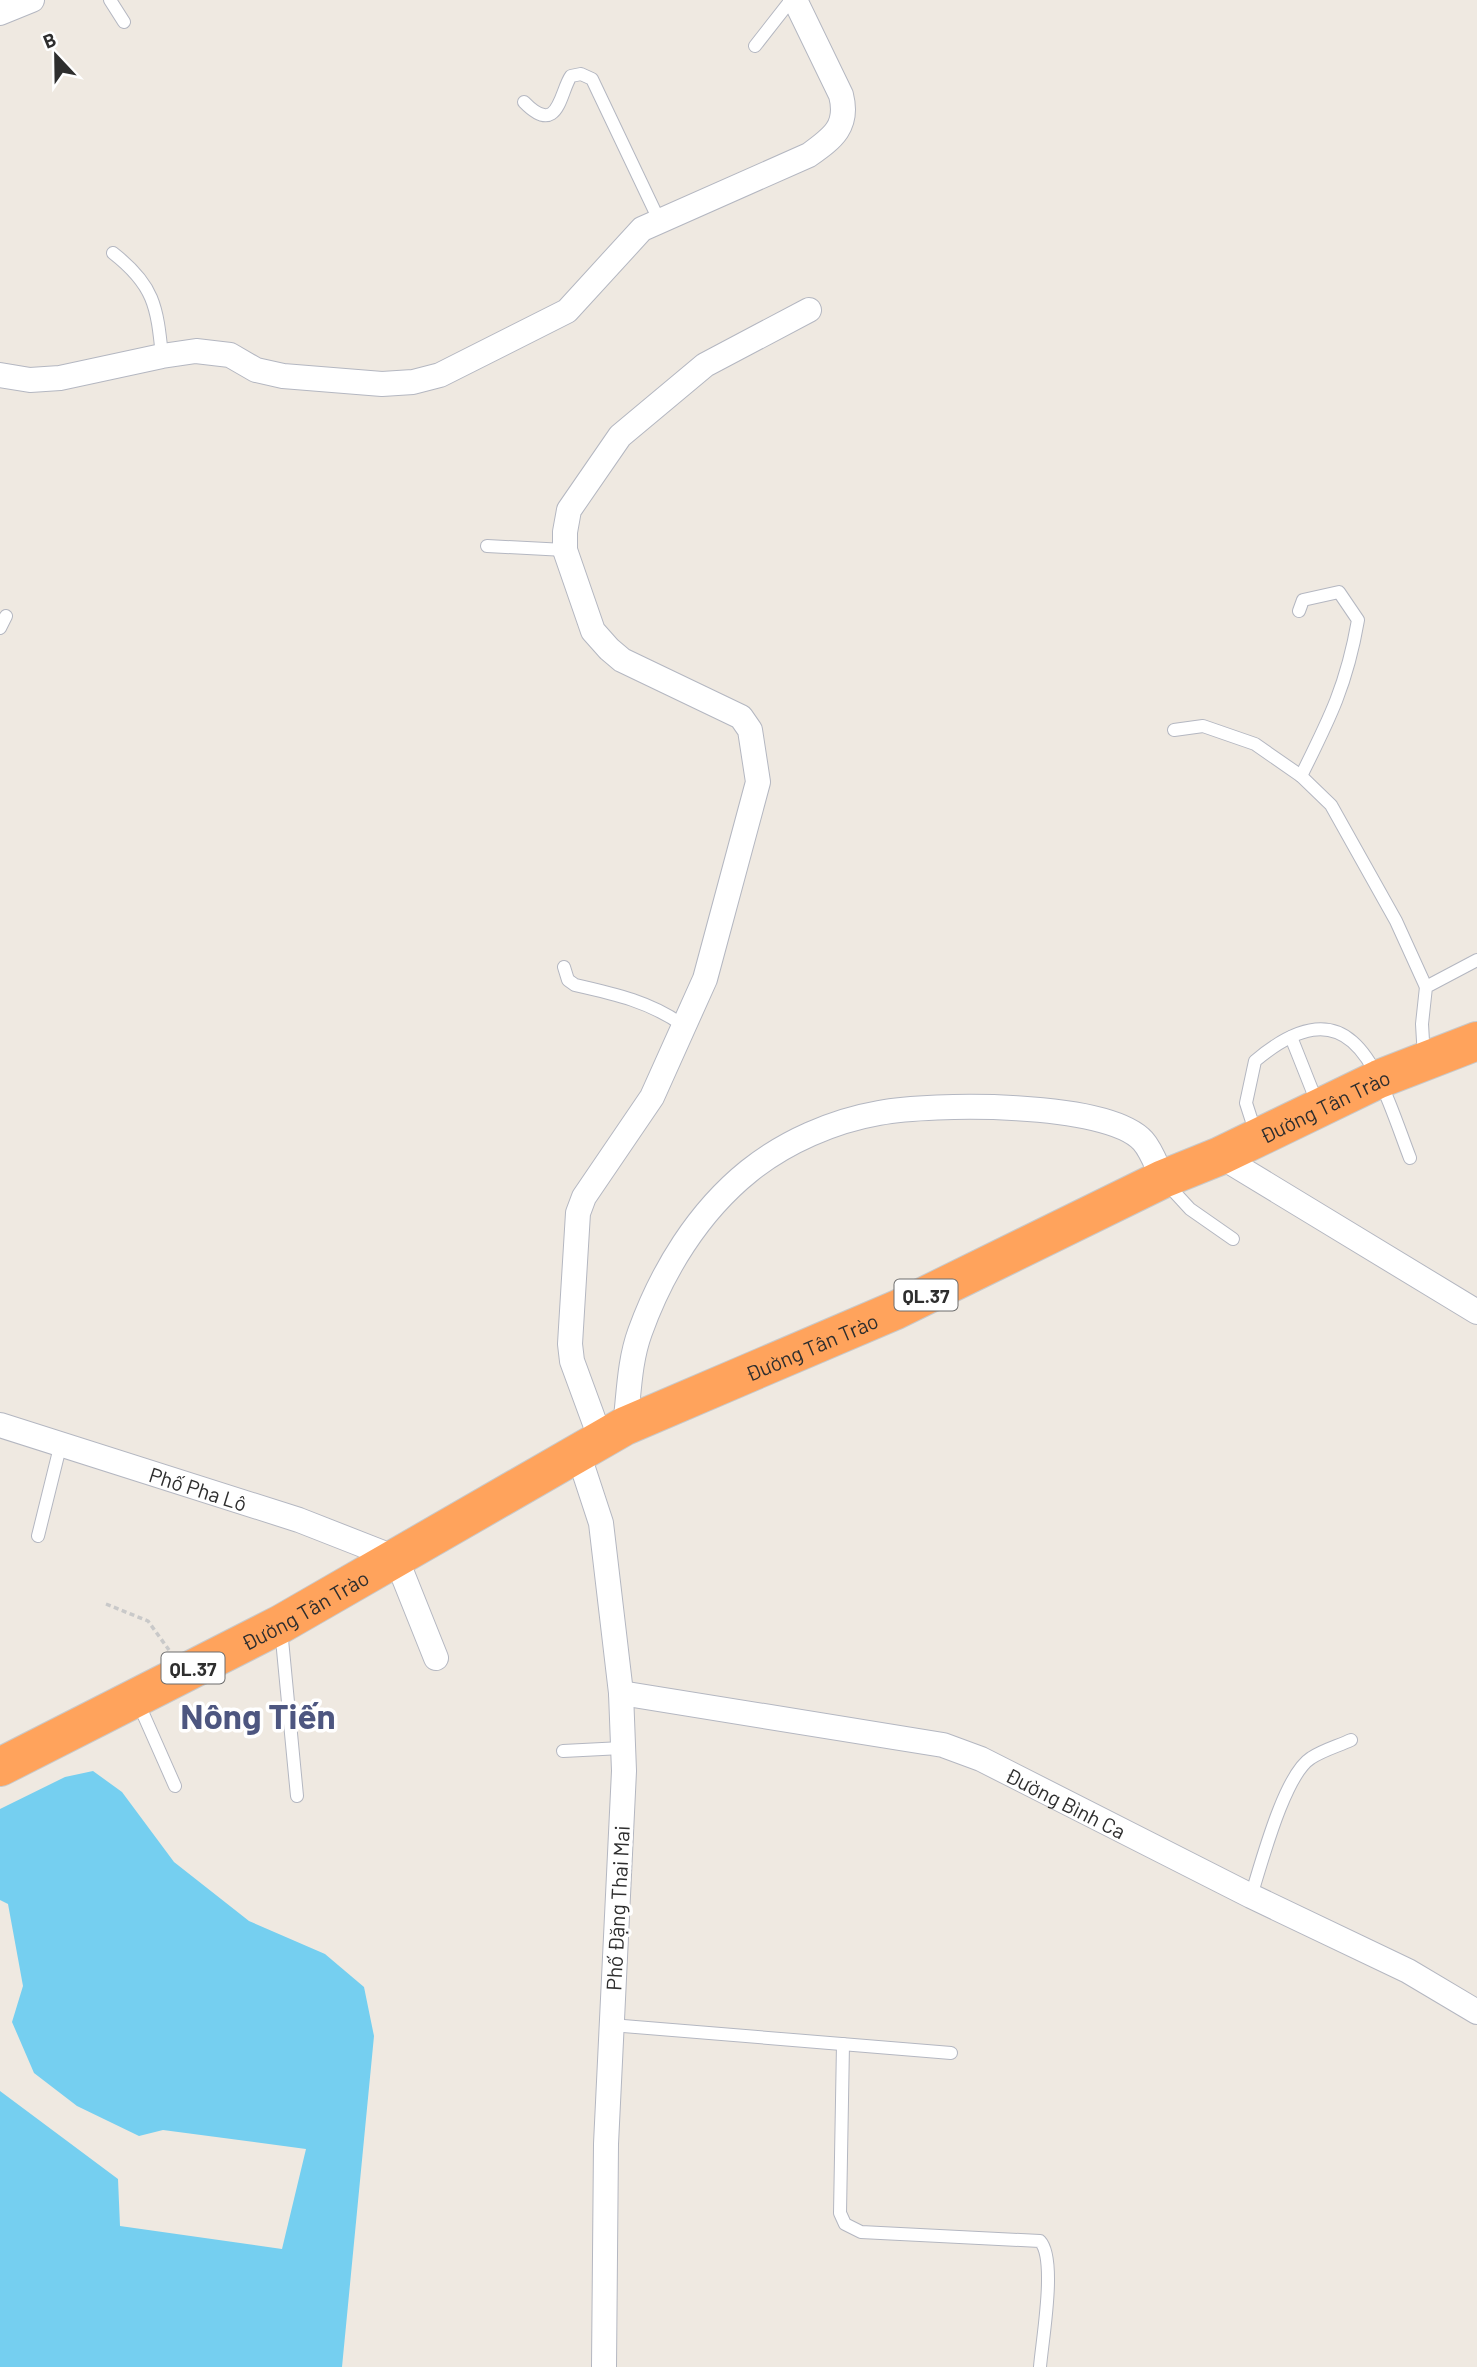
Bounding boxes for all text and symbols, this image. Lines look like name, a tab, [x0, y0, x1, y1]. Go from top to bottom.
north arrow	[21, 21, 91, 91]
text: B	[40, 27, 59, 53]
street label: Đường Tân Trào	[1255, 1064, 1393, 1148]
road number: QL.37	[894, 1280, 958, 1310]
street label: Đường Tân Trào	[741, 1307, 882, 1386]
street label: Phố Pha Lô	[146, 1461, 250, 1515]
street label: Đường Tân Trào	[237, 1564, 373, 1655]
road number: QL.37	[162, 1652, 224, 1684]
district label: Nông Tiến	[180, 1694, 336, 1736]
street label: Đường Bình Ca	[1002, 1761, 1130, 1843]
street label: Phố Đặng Thai Mai	[600, 1825, 634, 1991]

